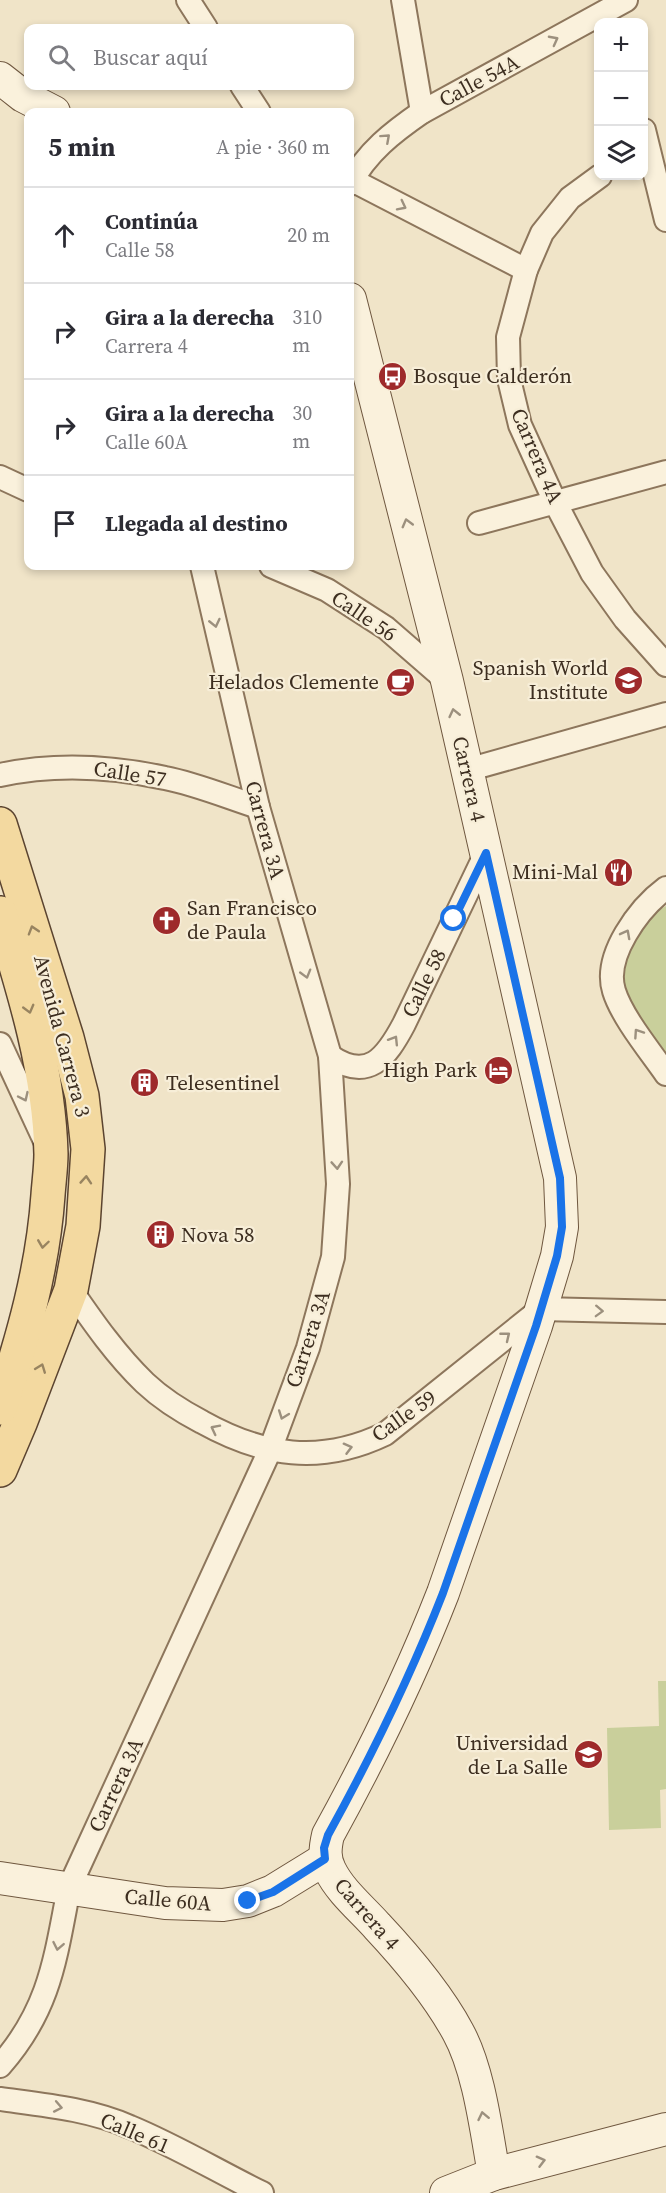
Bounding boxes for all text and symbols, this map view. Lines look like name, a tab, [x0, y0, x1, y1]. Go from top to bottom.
map controls	[594, 18, 648, 180]
button: +	[594, 18, 648, 72]
search box	[24, 24, 354, 90]
one-way arrow	[548, 36, 558, 47]
icon: search	[45, 41, 78, 74]
text: Buscar aquí	[93, 42, 208, 72]
street label: Calle 54A	[434, 47, 524, 114]
button: −	[594, 72, 648, 126]
button: layers	[594, 126, 648, 180]
text: 5 min	[48, 129, 115, 165]
text: A pie · 360 m	[216, 133, 330, 161]
one-way arrow	[379, 134, 390, 145]
one-way arrow	[395, 199, 406, 210]
text: Continúa	[105, 206, 198, 236]
icon: ahead	[48, 219, 81, 252]
text: 20 m	[287, 221, 330, 249]
text: Calle 58	[105, 236, 175, 264]
text: Gira a la derecha	[105, 302, 274, 332]
text: 310 m	[292, 303, 322, 359]
icon: right	[48, 315, 81, 348]
text: Carrera 4	[105, 332, 188, 360]
bus stop icon: Bosque Calderón	[376, 360, 408, 392]
place label: Bosque Calderón	[413, 361, 572, 390]
text: Gira a la derecha	[105, 398, 274, 428]
text: 30 m	[292, 399, 312, 455]
street label: Carrera 4A	[504, 404, 571, 508]
icon: right	[48, 411, 81, 444]
text: Calle 60A	[105, 428, 188, 456]
icon: arrive	[48, 507, 81, 540]
text: Llegada al destino	[105, 508, 288, 538]
one-way arrow	[402, 519, 414, 529]
street label: Calle 56	[326, 583, 403, 648]
one-way arrow	[208, 617, 221, 627]
place label: Spanish World Institute	[473, 653, 608, 706]
school or university icon: Spanish World Institute	[613, 664, 645, 696]
cafe icon: Helados Clemente	[384, 666, 416, 698]
place label: Helados Clemente	[208, 667, 379, 696]
one-way arrow	[449, 708, 462, 718]
street label: Carrera 4	[446, 733, 493, 825]
street label: Calle 57	[92, 753, 168, 794]
street label: Carrera 3A	[238, 777, 293, 882]
restaurant icon: Mini-Mal	[603, 856, 635, 888]
place label: Mini-Mal	[512, 857, 598, 886]
place label: San Francisco de Paula	[187, 893, 317, 946]
church icon: San Francisco de Paula	[150, 904, 182, 936]
route start	[440, 905, 466, 931]
one-way arrow	[28, 925, 40, 936]
one-way arrow	[619, 930, 630, 940]
street label: Calle 58	[395, 944, 453, 1022]
street label: Avenida Carrera 3	[27, 952, 98, 1120]
one-way arrow	[299, 968, 311, 979]
one-way arrow	[22, 1003, 34, 1014]
one-way arrow	[634, 1029, 646, 1039]
one-way arrow	[387, 1036, 399, 1046]
hotel icon: High Park	[482, 1054, 514, 1086]
place label: High Park	[383, 1055, 477, 1084]
building icon: Telesentinel	[129, 1067, 161, 1099]
place label: Telesentinel	[166, 1068, 280, 1097]
one-way arrow	[17, 1091, 29, 1102]
one-way arrow	[330, 1161, 343, 1170]
one-way arrow	[80, 1176, 93, 1185]
building icon: Nova 58	[144, 1219, 176, 1251]
place label: Nova 58	[181, 1220, 255, 1249]
one-way arrow	[37, 1239, 49, 1248]
street label: Carrera 3A	[278, 1286, 337, 1391]
one-way arrow	[595, 1304, 604, 1317]
one-way arrow	[499, 1333, 510, 1344]
one-way arrow	[34, 1364, 46, 1375]
street label: Calle 59	[365, 1383, 442, 1448]
one-way arrow	[277, 1409, 290, 1420]
one-way arrow	[211, 1425, 222, 1436]
one-way arrow	[343, 1443, 353, 1455]
place label: Universidad de La Salle	[455, 1728, 568, 1781]
street label: Carrera 3A	[81, 1733, 150, 1837]
school or university icon: Universidad de La Salle	[573, 1739, 605, 1771]
street label: Carrera 4	[328, 1871, 407, 1956]
street label: Calle 60A	[123, 1881, 213, 1918]
route end	[234, 1887, 260, 1913]
one-way arrow	[52, 1940, 65, 1950]
one-way arrow	[53, 2101, 63, 2113]
street label: Calle 61	[96, 2105, 174, 2160]
one-way arrow	[477, 2111, 490, 2121]
one-way arrow	[536, 2156, 546, 2169]

